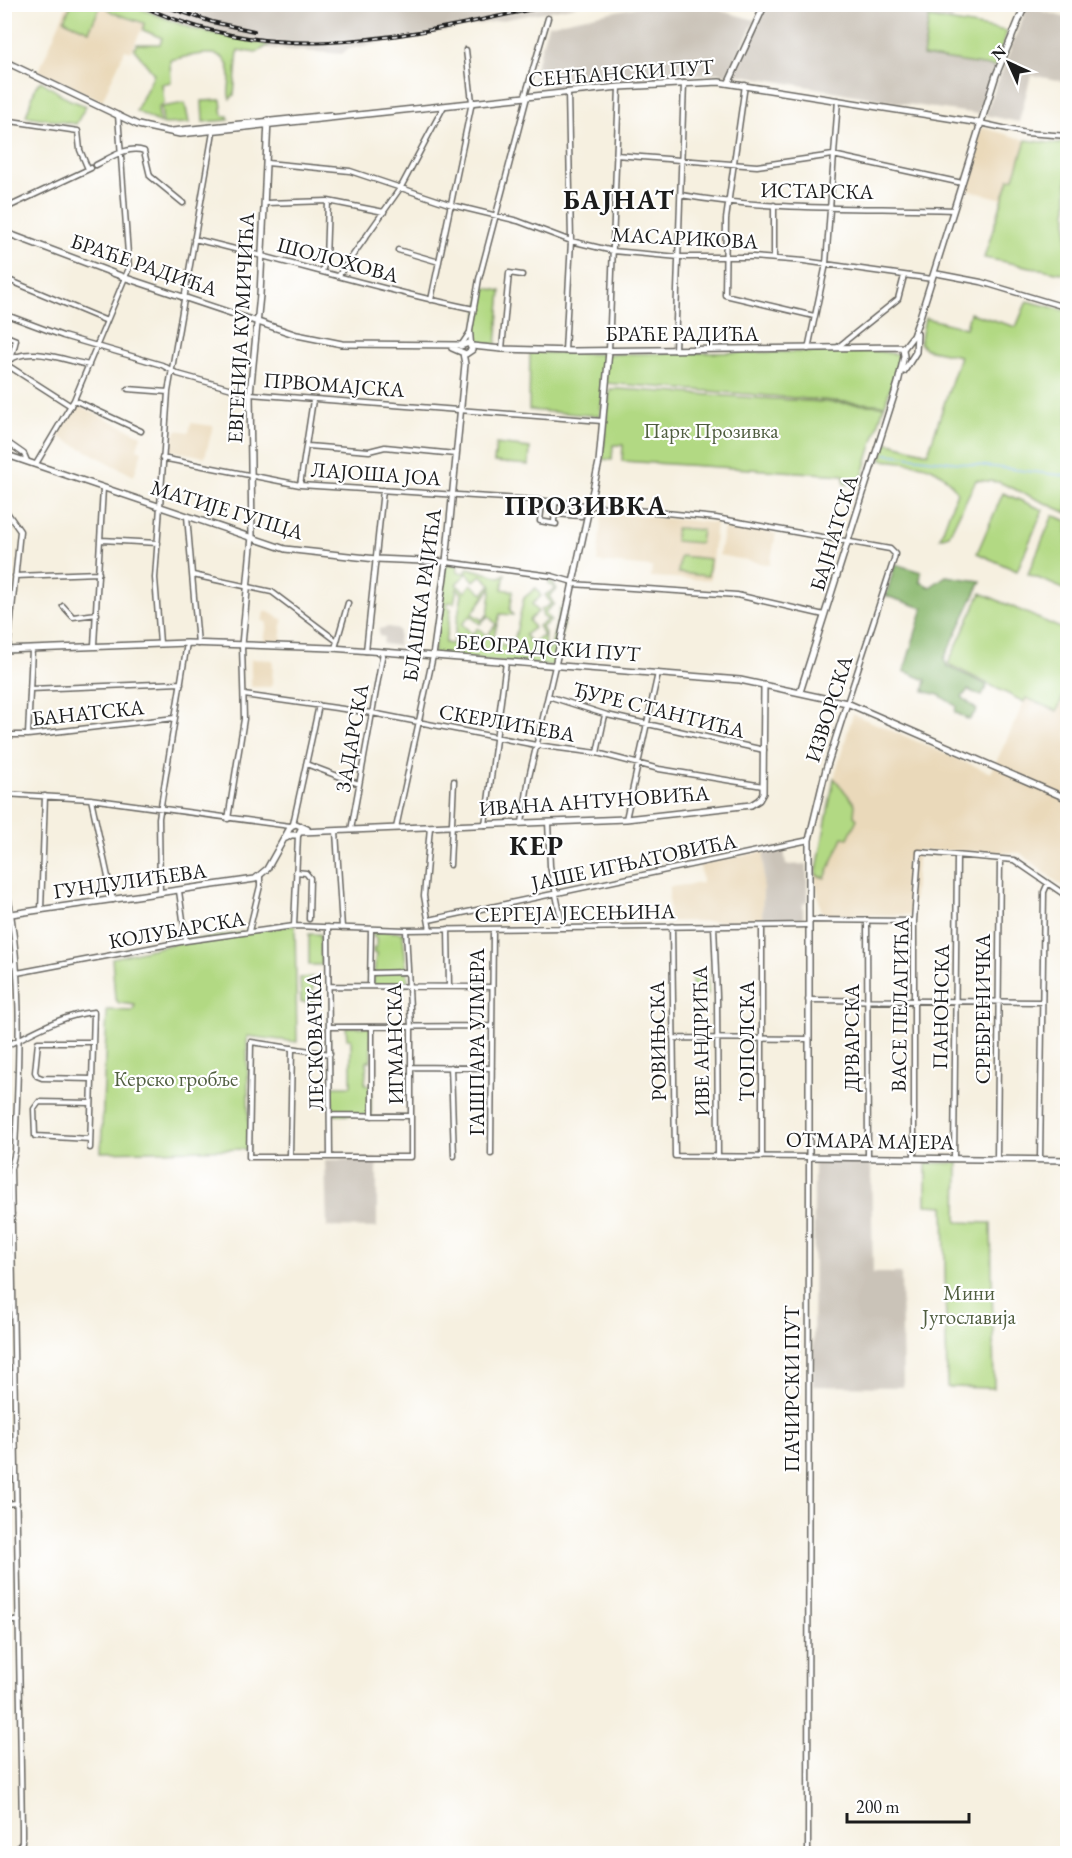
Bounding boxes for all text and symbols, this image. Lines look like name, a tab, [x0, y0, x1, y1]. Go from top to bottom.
north arrow	[979, 33, 1039, 93]
text: N	[987, 41, 1011, 65]
street label: СЕНЋАНСКИ ПУТ	[527, 52, 716, 92]
street label: ИСТАРСКА	[760, 176, 874, 205]
district label: БАЈНАТ	[563, 182, 675, 217]
street label: ЕВГЕНИЈА КУМИЧИЋА	[221, 211, 260, 444]
street label: МАСАРИКОВА	[611, 220, 759, 255]
street label: БРАЋЕ РАДИЋА	[67, 227, 222, 302]
street label: ШОЛОХОВА	[275, 230, 402, 289]
street label: БРАЋЕ РАДИЋА	[605, 320, 759, 347]
street label: ПРВОМАЈСКА	[263, 366, 406, 403]
park label: Парк Прозивка	[643, 417, 779, 444]
street label: ЛАЈОША ЈОА	[310, 455, 442, 492]
street label: БАЈНАТСКА	[803, 471, 864, 594]
street label: МАТИЈЕ ГУПЦА	[148, 474, 307, 546]
district label: ПРОЗИВКА	[505, 488, 667, 523]
street label: БЛАШКА РАЈИЋА	[396, 506, 447, 683]
street label: БЕОГРАДСКИ ПУТ	[455, 628, 642, 667]
street label: ИЗВОРСКА	[799, 652, 859, 766]
street label: ЂУРЕ СТАНТИЋА	[570, 675, 748, 744]
street label: ЗАДАРСКА	[329, 681, 374, 794]
street label: БАНАТСКА	[30, 693, 146, 732]
street label: СКЕРЛИЋЕВА	[437, 697, 578, 748]
street label: ИВАНА АНТУНОВИЋА	[478, 779, 711, 822]
street label: ЈАШЕ ИГЊАТОВИЋА	[527, 826, 739, 897]
district label: КЕР	[509, 828, 565, 863]
street label: ГУНДУЛИЋЕВА	[52, 856, 209, 905]
street label: СЕРГЕЈА ЈЕСЕЊИНА	[474, 897, 676, 928]
street label: КОЛУБАРСКА	[107, 904, 248, 955]
street label: ВАСЕ ПЕЛАГИЋА	[884, 917, 915, 1092]
street label: СРЕБРЕНИЧКА	[969, 933, 996, 1084]
street label: ПАНОНСКА	[926, 944, 955, 1070]
street label: ГАШПАРА УЛМЕРА	[463, 948, 490, 1136]
street label: ИВЕ АНДРИЋА	[686, 965, 715, 1117]
street label: ЛЕСКОВАЧКА	[300, 972, 329, 1111]
street label: РОВИЊСКА	[643, 980, 672, 1101]
street label: ТОПОЛСКА	[733, 980, 760, 1101]
street label: ИГМАНСКА	[380, 983, 409, 1105]
street label: ДРВАРСКА	[838, 983, 865, 1092]
park label: Керско гробље	[114, 1065, 238, 1092]
street label: ОТМАРА МАЈЕРА	[786, 1126, 955, 1155]
park label: Мини Југославија	[920, 1279, 1017, 1330]
street label: ПАЧИРСКИ ПУТ	[778, 1304, 805, 1473]
scale bar	[847, 1786, 968, 1824]
text: 200 m	[856, 1795, 900, 1818]

